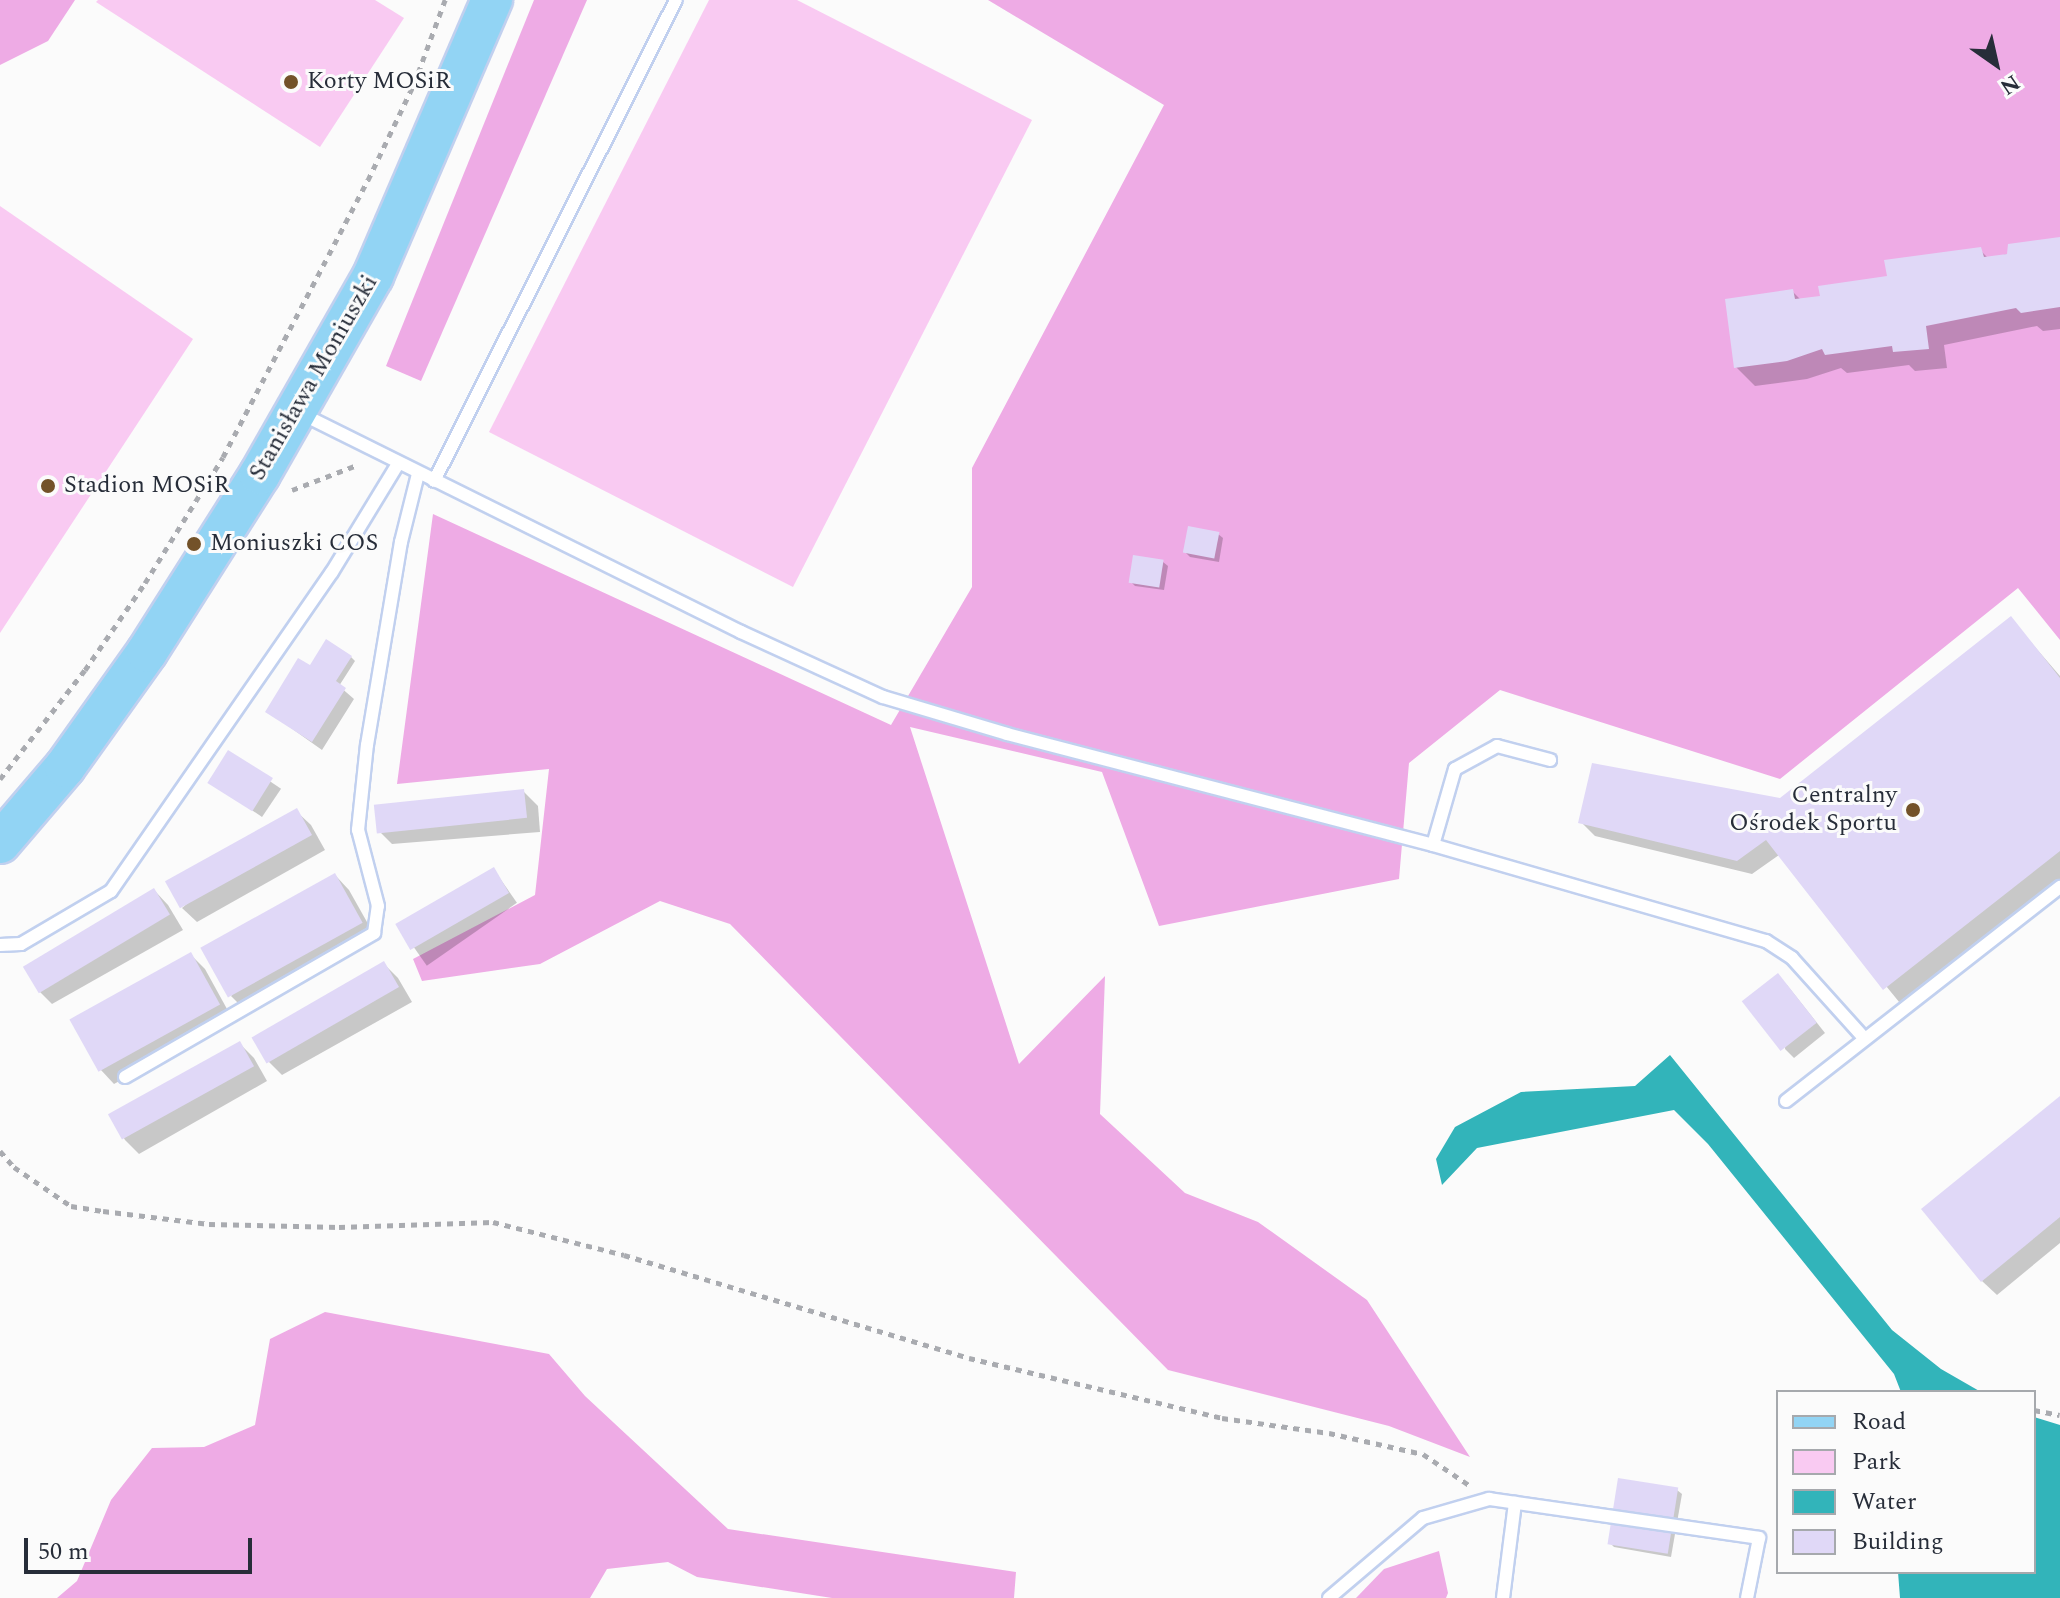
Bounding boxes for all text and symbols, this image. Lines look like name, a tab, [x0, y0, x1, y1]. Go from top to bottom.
north arrow	[1956, 24, 2036, 104]
text: N	[1993, 66, 2026, 103]
place label: Korty MOSiR	[307, 68, 451, 96]
marker: Korty MOSiR	[282, 73, 300, 91]
street label: Stanisława Moniuszki	[243, 270, 385, 486]
place label: Stadion MOSiR	[64, 472, 229, 500]
marker: Stadion MOSiR	[39, 477, 57, 495]
place label: Moniuszki COS	[210, 530, 378, 558]
marker: Moniuszki COS	[185, 535, 203, 553]
place label: Centralny Ośrodek Sportu	[1729, 782, 1897, 838]
marker: Centralny Ośrodek Sportu	[1904, 801, 1922, 819]
legend	[1776, 1390, 2036, 1574]
text: Road	[1852, 1404, 1906, 1440]
text: Park	[1852, 1444, 1902, 1480]
text: Water	[1852, 1484, 1916, 1520]
scale bar	[28, 1522, 256, 1572]
text: Building	[1852, 1524, 1944, 1560]
text: 50 m	[38, 1534, 89, 1570]

